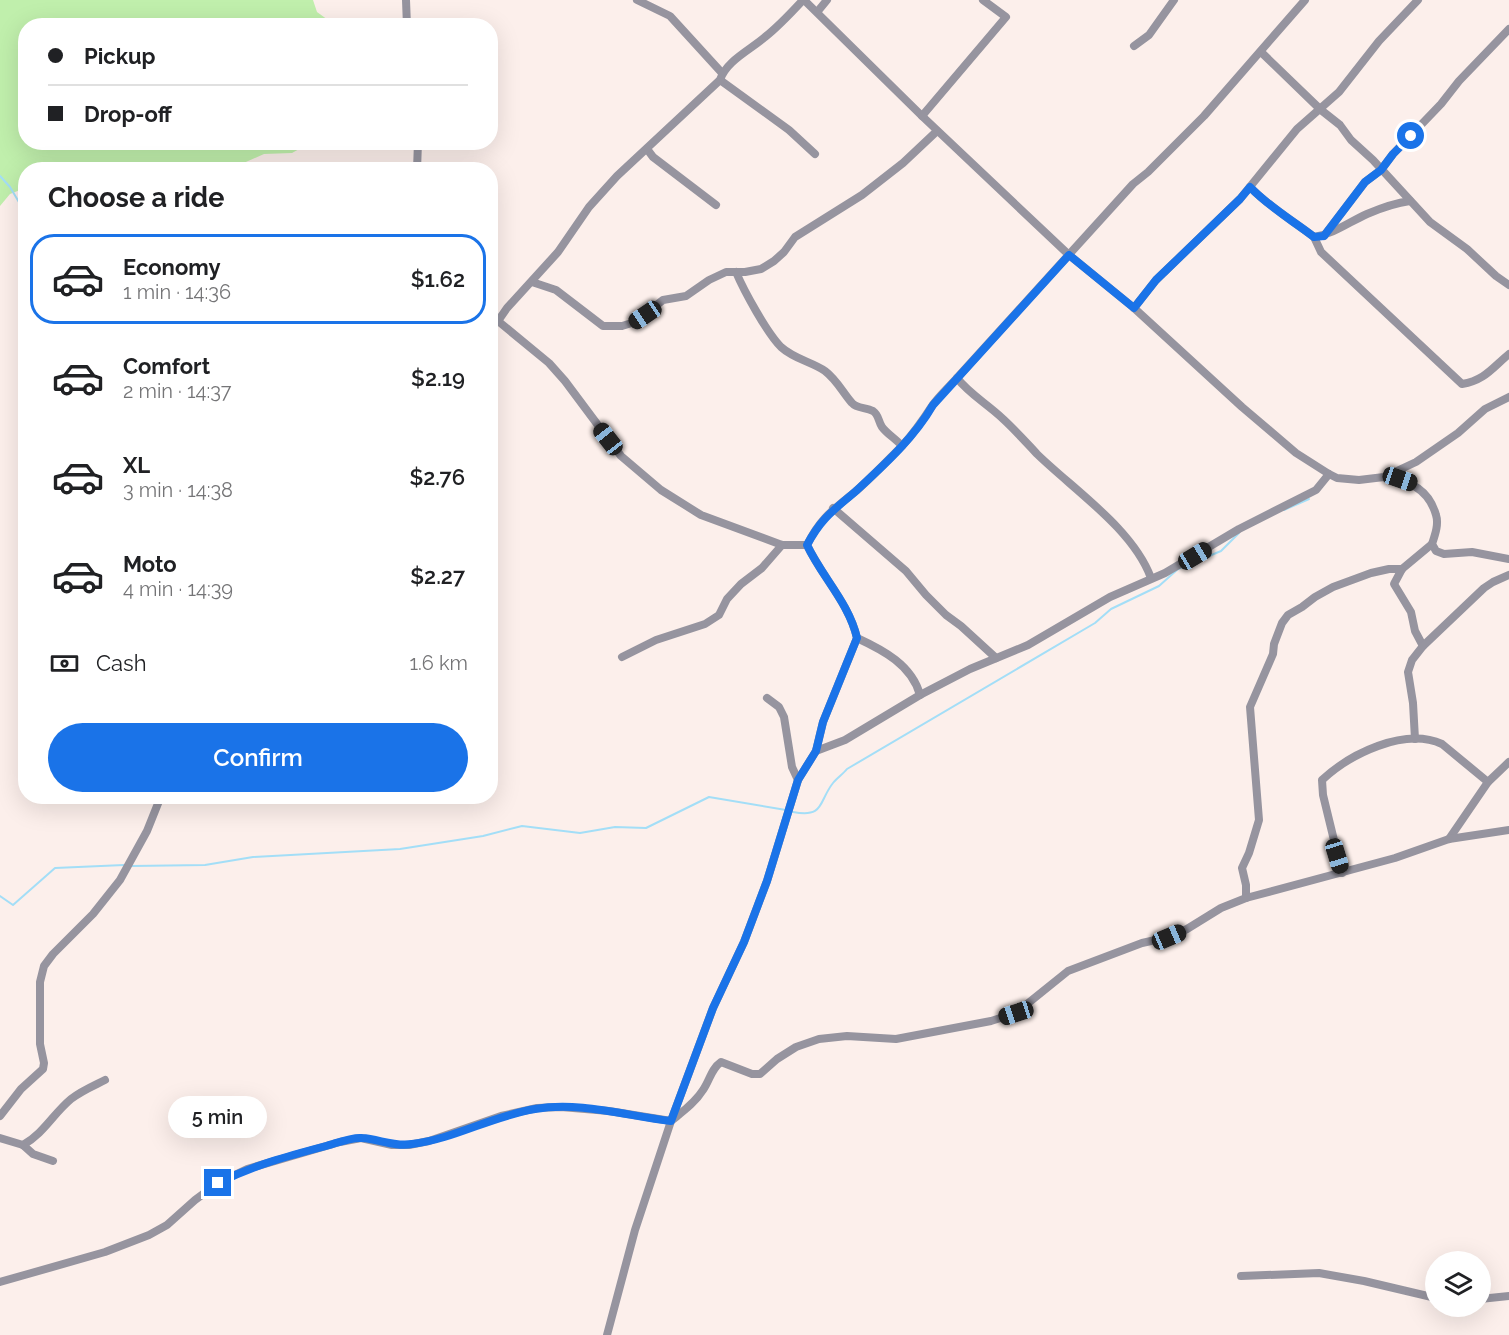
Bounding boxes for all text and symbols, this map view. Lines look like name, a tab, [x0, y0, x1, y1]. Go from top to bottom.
text: Pickup	[84, 43, 156, 69]
text: Drop-off	[84, 101, 172, 127]
route start	[1397, 122, 1424, 149]
text: Choose a ride	[48, 182, 224, 213]
icon: car	[51, 252, 105, 306]
text: Economy	[123, 254, 221, 280]
text: $1.62	[411, 266, 465, 292]
text: 1 min · 14:36	[123, 280, 231, 304]
car	[625, 297, 665, 333]
icon: car	[51, 351, 105, 405]
text: Comfort	[123, 353, 210, 379]
text: $2.19	[411, 365, 465, 391]
text: 2 min · 14:37	[123, 379, 231, 403]
car	[590, 419, 626, 459]
icon: car	[51, 450, 105, 504]
text: XL	[123, 452, 150, 478]
text: $2.76	[409, 464, 465, 490]
car	[1380, 465, 1420, 493]
text: 3 min · 14:38	[123, 478, 233, 502]
car	[1175, 539, 1215, 573]
icon: car	[51, 549, 105, 603]
text: Moto	[123, 551, 177, 577]
text: $2.27	[410, 563, 465, 589]
text: 4 min · 14:39	[123, 577, 233, 601]
icon: cash	[48, 647, 81, 680]
text: Cash	[96, 650, 147, 676]
text: 1.6 km	[410, 651, 468, 675]
button: Confirm	[48, 723, 468, 792]
car	[1323, 836, 1351, 876]
car	[1149, 922, 1189, 952]
car	[996, 999, 1036, 1027]
callout: 5 min	[168, 1096, 268, 1138]
text: 5 min	[192, 1105, 243, 1129]
route end	[204, 1169, 231, 1196]
map controls	[1425, 1251, 1491, 1317]
button: layers	[1425, 1251, 1491, 1317]

